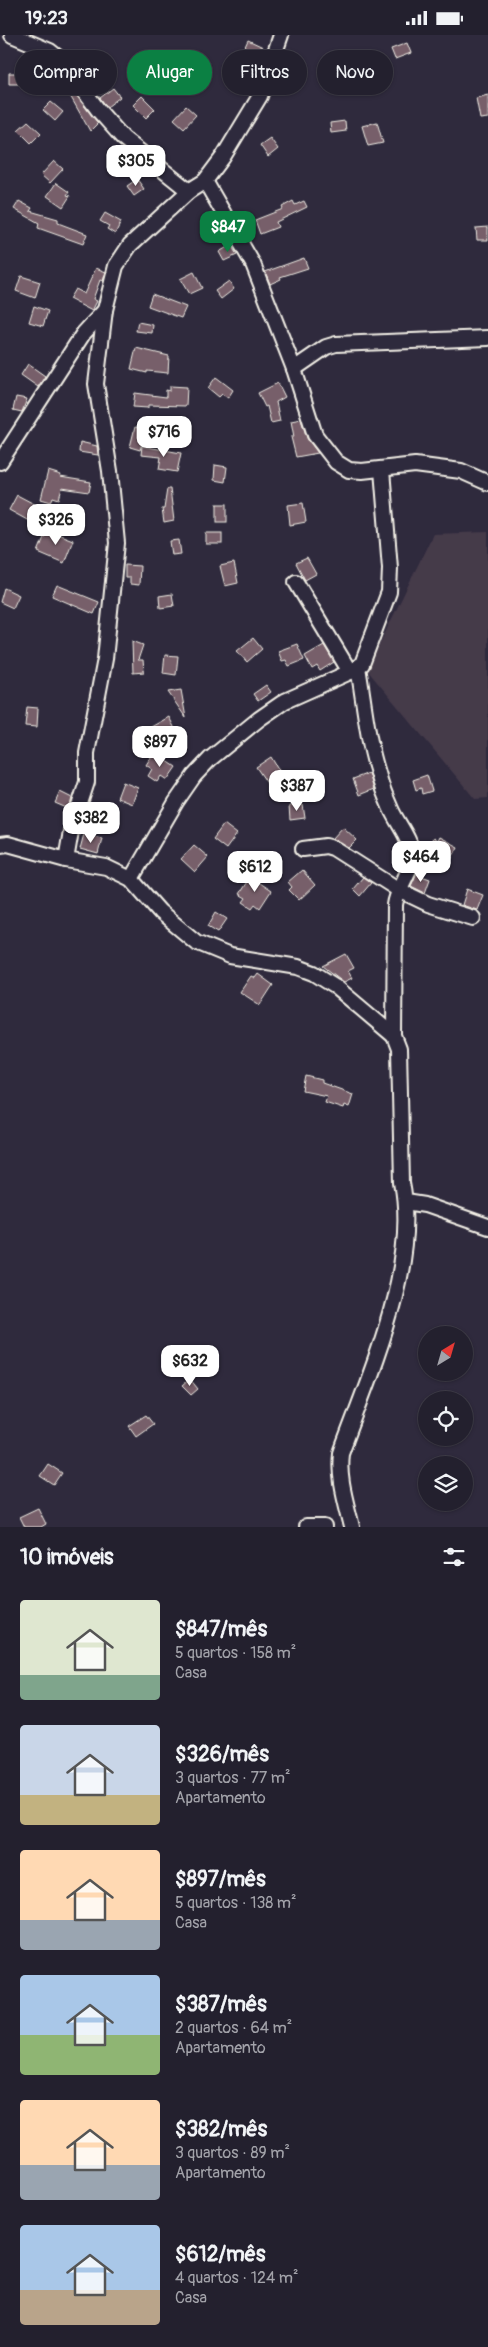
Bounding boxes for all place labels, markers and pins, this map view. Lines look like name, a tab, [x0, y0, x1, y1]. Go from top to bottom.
pin: $305	[106, 145, 166, 187]
pin: $847	[198, 211, 258, 253]
pin: $716	[134, 415, 194, 458]
pin: $326	[26, 503, 86, 546]
pin: $897	[130, 725, 190, 768]
pin: $387	[267, 769, 327, 812]
pin: $382	[61, 801, 121, 844]
pin: $464	[391, 841, 451, 883]
pin: $612	[225, 851, 285, 893]
pin: $632	[160, 1345, 220, 1387]

